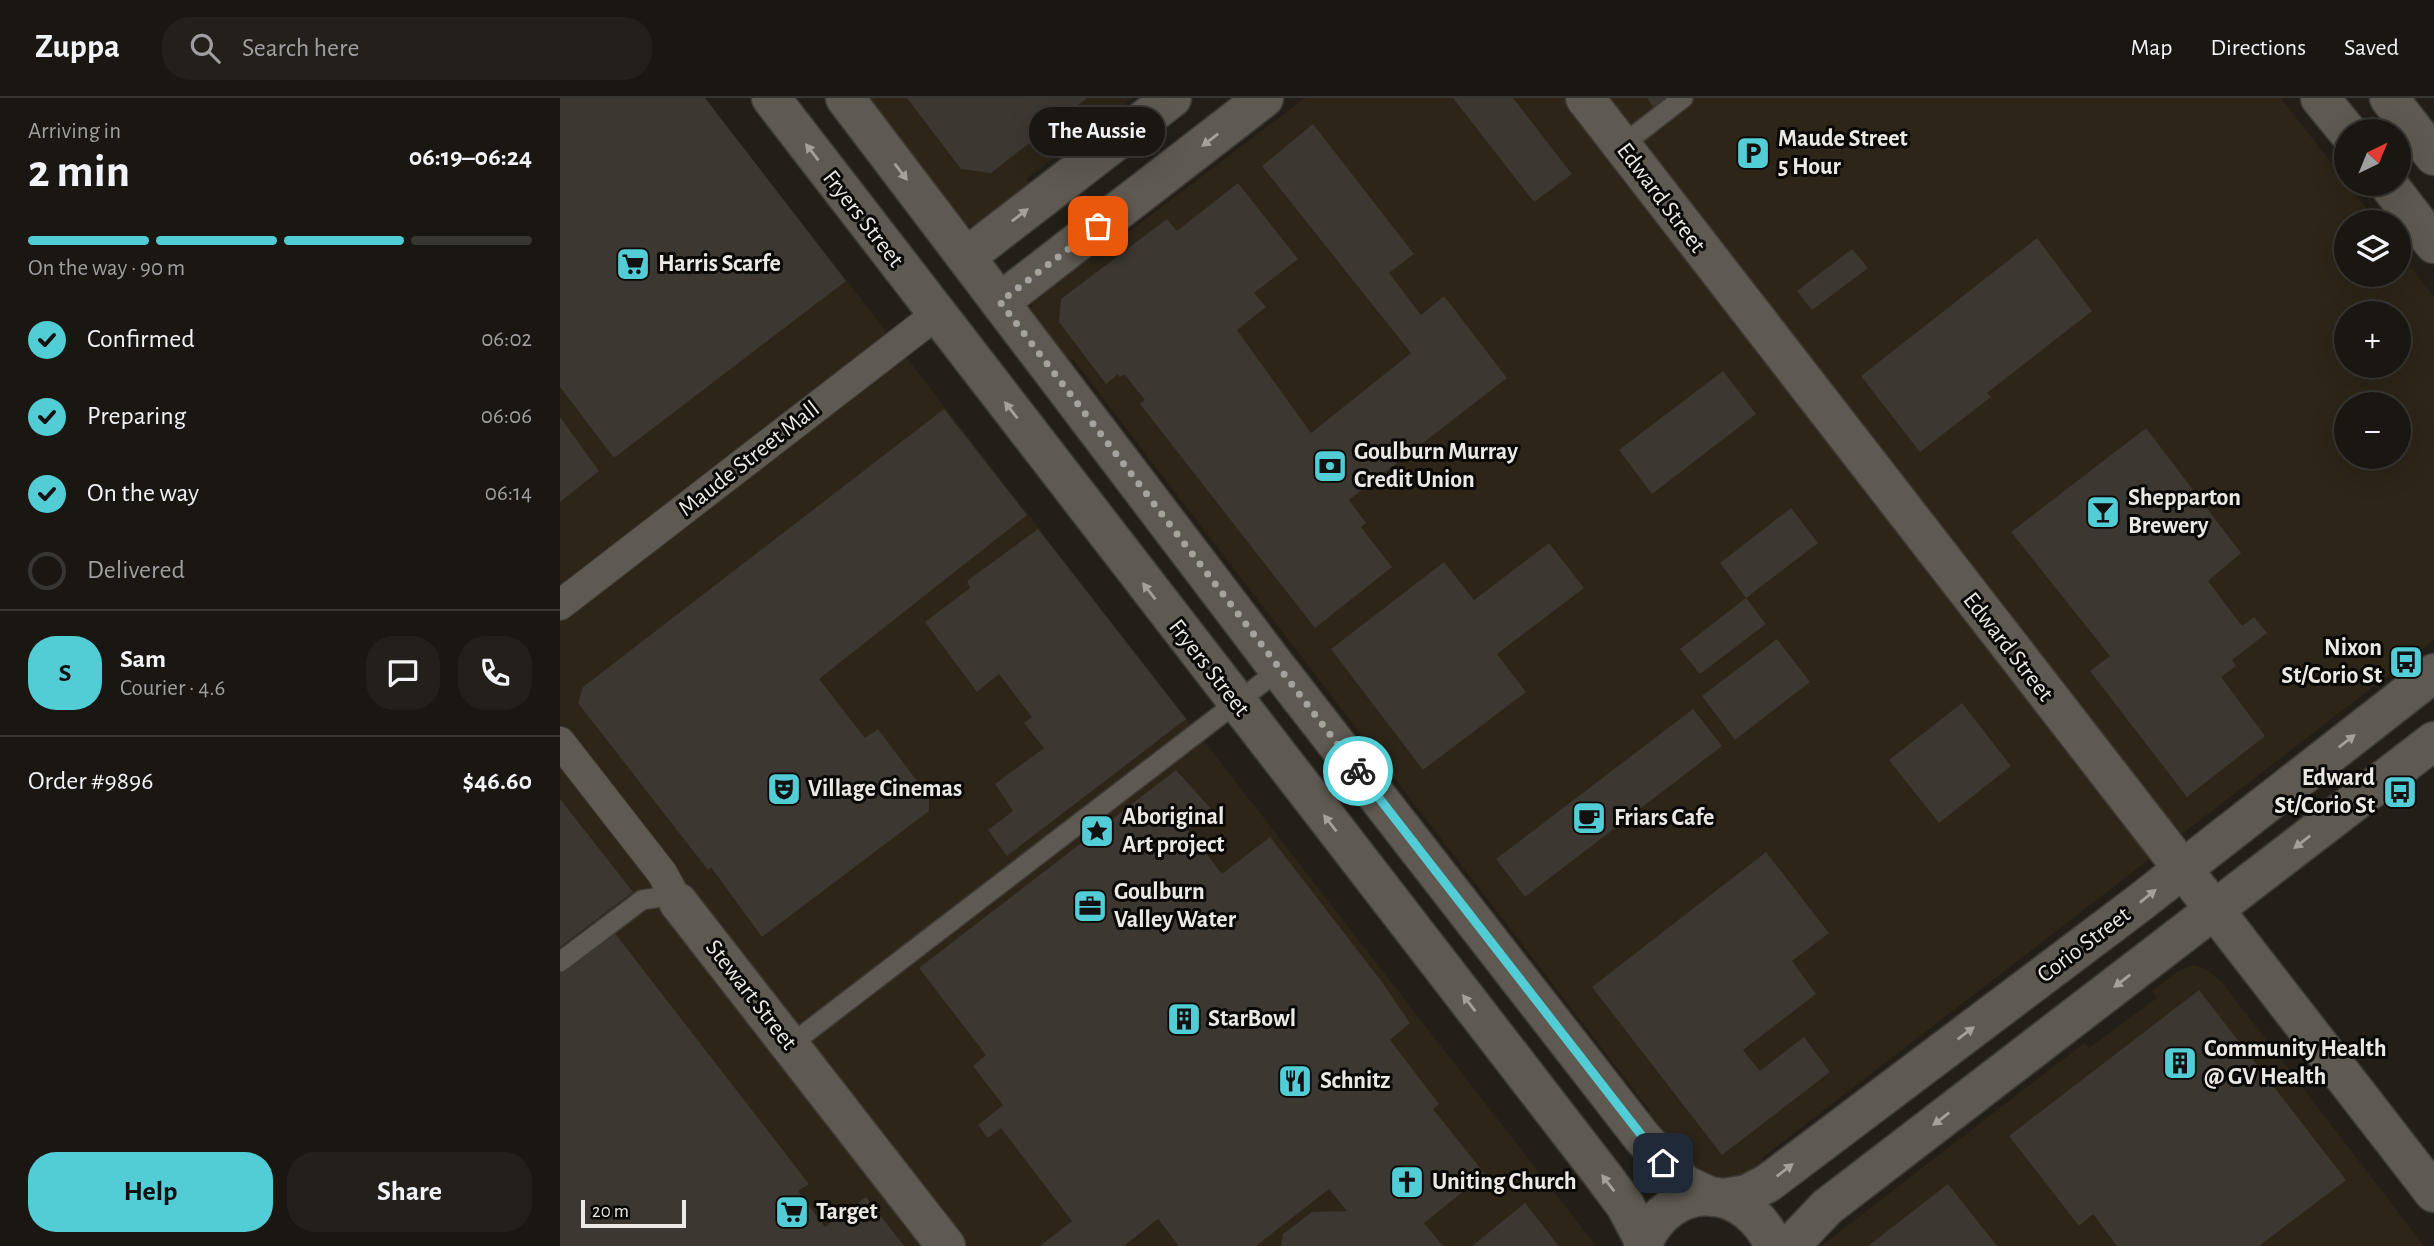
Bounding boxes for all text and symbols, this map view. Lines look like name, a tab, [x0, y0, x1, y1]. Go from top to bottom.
search box	[162, 17, 652, 80]
icon: search	[186, 29, 224, 67]
text: Zuppa	[35, 31, 120, 64]
text: Search here	[242, 35, 359, 61]
text: Map	[2130, 36, 2172, 60]
text: Directions	[2210, 36, 2306, 60]
text: Saved	[2344, 36, 2399, 60]
callout: The Aussie	[1030, 107, 1166, 156]
north arrow	[2334, 119, 2412, 196]
map controls	[2334, 119, 2411, 469]
text: Arriving in	[28, 120, 121, 143]
text: The Aussie	[1048, 120, 1146, 143]
place label: Maude Street 5 Hour	[1778, 127, 1908, 179]
one-way arrow	[1202, 132, 1220, 147]
parking icon: Maude Street 5 Hour	[1734, 134, 1772, 172]
street label: Edward Street	[1612, 139, 1710, 258]
text: 06:19–06:24	[409, 144, 532, 170]
one-way arrow	[805, 144, 820, 162]
text: 2 min	[28, 149, 130, 195]
one-way arrow	[894, 163, 908, 181]
street label: Fryers Street	[818, 166, 908, 272]
pin	[1068, 196, 1128, 256]
icon: bag	[1079, 207, 1117, 245]
one-way arrow	[1011, 209, 1029, 223]
button: layers	[2334, 210, 2411, 287]
supermarket icon: Harris Scarfe	[614, 245, 652, 283]
place label: Harris Scarfe	[658, 252, 781, 276]
text: On the way · 90 m	[28, 257, 185, 280]
button: +	[2334, 301, 2411, 378]
icon: check	[28, 321, 66, 359]
text: Confirmed	[87, 326, 195, 352]
text: 06:02	[481, 328, 532, 351]
button: −	[2334, 392, 2411, 469]
street label: Maude Street Mall	[674, 397, 824, 521]
icon: check	[28, 398, 66, 436]
one-way arrow	[1003, 402, 1018, 420]
text: Preparing	[87, 403, 186, 429]
text: 06:06	[481, 405, 532, 428]
place label: Goulburn Murray Credit Union	[1354, 440, 1518, 492]
bank icon: Goulburn Murray Credit Union	[1311, 447, 1349, 485]
icon: check	[28, 475, 66, 513]
text: On the way	[87, 480, 199, 506]
text: 06:14	[485, 482, 532, 505]
place label: Shepparton Brewery	[2128, 486, 2241, 538]
bar icon: Shepparton Brewery	[2084, 493, 2122, 531]
text: Delivered	[87, 557, 185, 583]
one-way arrow	[1143, 582, 1157, 600]
street label: Edward Street	[1958, 588, 2058, 706]
street label: Fryers Street	[1164, 615, 1254, 721]
button: chat	[366, 636, 440, 710]
button: phone	[458, 636, 532, 710]
place label: Nixon St/Corio St	[2281, 636, 2382, 688]
bus stop icon: Nixon St/Corio St	[2387, 643, 2425, 681]
text: Sam	[120, 646, 166, 672]
text: S	[59, 660, 71, 686]
text: Courier · 4.6	[120, 677, 225, 700]
one-way arrow	[2337, 734, 2355, 749]
courier	[1323, 736, 1393, 806]
icon: bike	[1339, 752, 1377, 790]
place label: Edward St/Corio St	[2274, 766, 2375, 818]
text: Order #9896	[28, 768, 153, 794]
text: $46.60	[463, 768, 532, 794]
theatre icon: Village Cinemas	[765, 770, 803, 808]
bus stop icon: Edward St/Corio St	[2381, 773, 2419, 811]
place label: Village Cinemas	[808, 777, 962, 801]
cafe icon: Friars Cafe	[1570, 799, 1608, 837]
place label: Aboriginal Art project	[1122, 805, 1224, 857]
place label: Friars Cafe	[1614, 806, 1714, 830]
place icon: Aboriginal Art project	[1078, 812, 1116, 850]
one-way arrow	[1324, 814, 1338, 832]
one-way arrow	[2293, 835, 2311, 849]
place label: Goulburn Valley Water	[1114, 880, 1237, 932]
office icon: Goulburn Valley Water	[1071, 887, 1109, 925]
one-way arrow	[2139, 889, 2156, 904]
street label: Corio Street	[2033, 902, 2135, 987]
street label: Stewart Street	[701, 936, 801, 1055]
one-way arrow	[2113, 973, 2131, 988]
one-way arrow	[1463, 994, 1477, 1012]
building icon: StarBowl	[1165, 1000, 1203, 1038]
place label: StarBowl	[1208, 1007, 1296, 1031]
one-way arrow	[1957, 1026, 1975, 1040]
place label: Community Health @ GV Health	[2204, 1037, 2386, 1089]
building icon: Community Health @ GV Health	[2161, 1044, 2199, 1082]
restaurant icon: Schnitz	[1276, 1062, 1314, 1100]
place label: Schnitz	[1320, 1069, 1391, 1093]
one-way arrow	[1932, 1112, 1950, 1126]
pin	[1633, 1133, 1693, 1193]
icon: home	[1644, 1144, 1682, 1182]
button: Help	[28, 1152, 273, 1232]
button: Share	[287, 1152, 532, 1232]
church icon: Uniting Church	[1388, 1163, 1426, 1201]
one-way arrow	[1775, 1163, 1793, 1178]
place label: Uniting Church	[1432, 1170, 1577, 1194]
one-way arrow	[1602, 1174, 1616, 1192]
supermarket icon: Target	[773, 1193, 811, 1231]
scale bar	[581, 1197, 686, 1229]
place label: Target	[816, 1200, 878, 1224]
text: 20 m	[592, 1202, 629, 1221]

